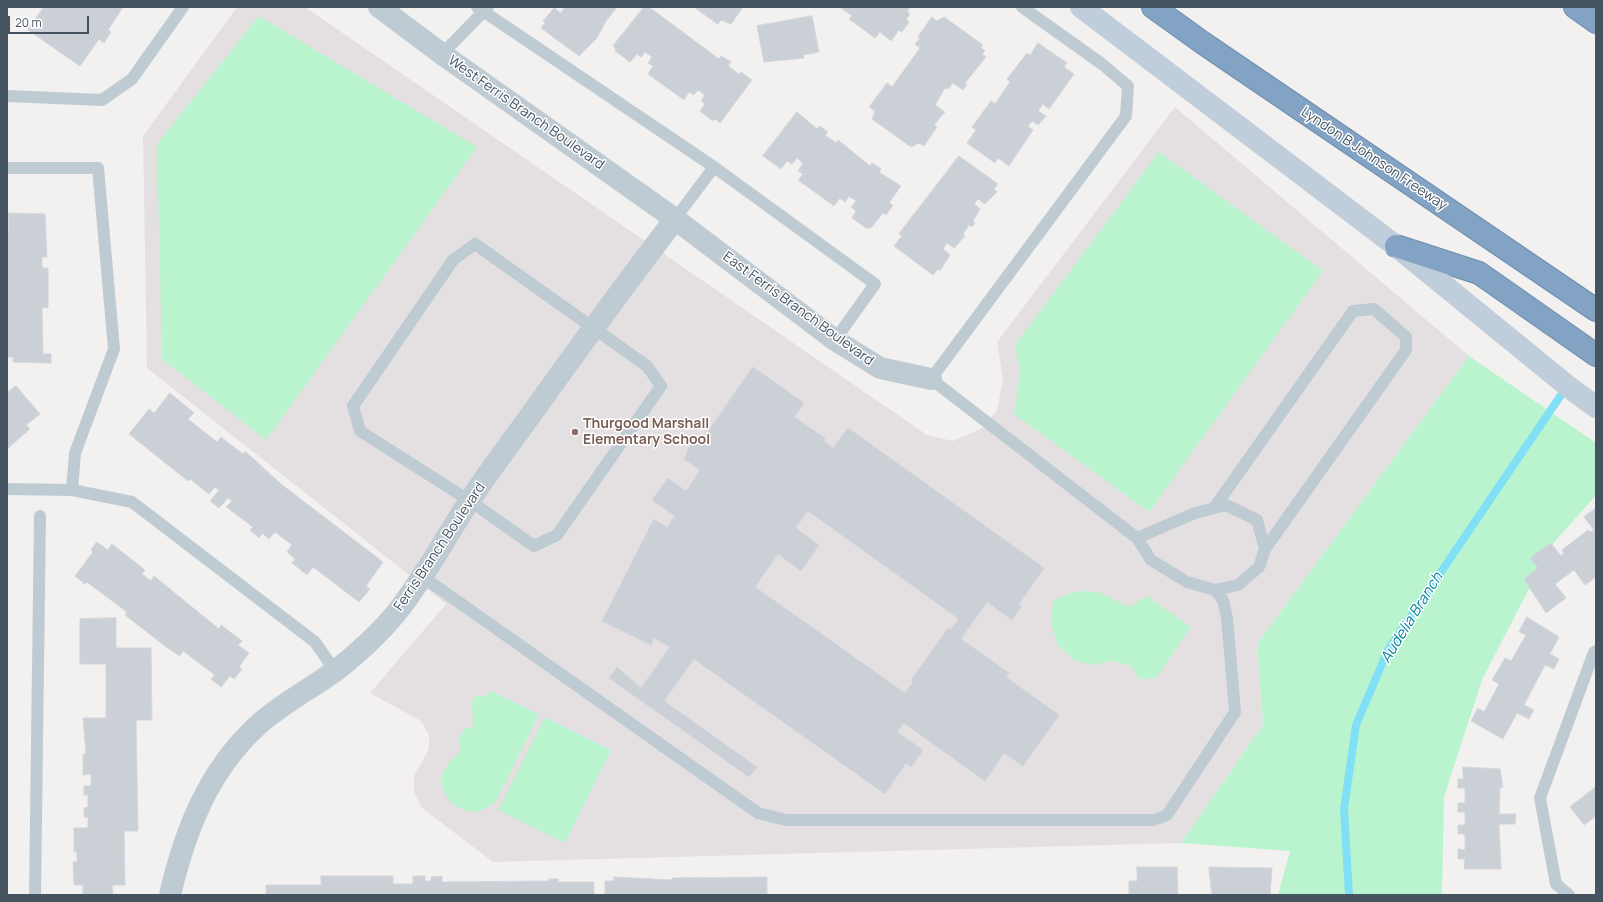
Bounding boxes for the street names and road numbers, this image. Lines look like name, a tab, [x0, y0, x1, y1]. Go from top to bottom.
street label: West Ferris Branch Boulevard	[445, 52, 607, 174]
street label: Lyndon B Johnson Freeway	[1298, 104, 1450, 214]
street label: East Ferris Branch Boulevard	[719, 249, 877, 369]
street label: Ferris Branch Boulevard	[391, 480, 489, 614]

